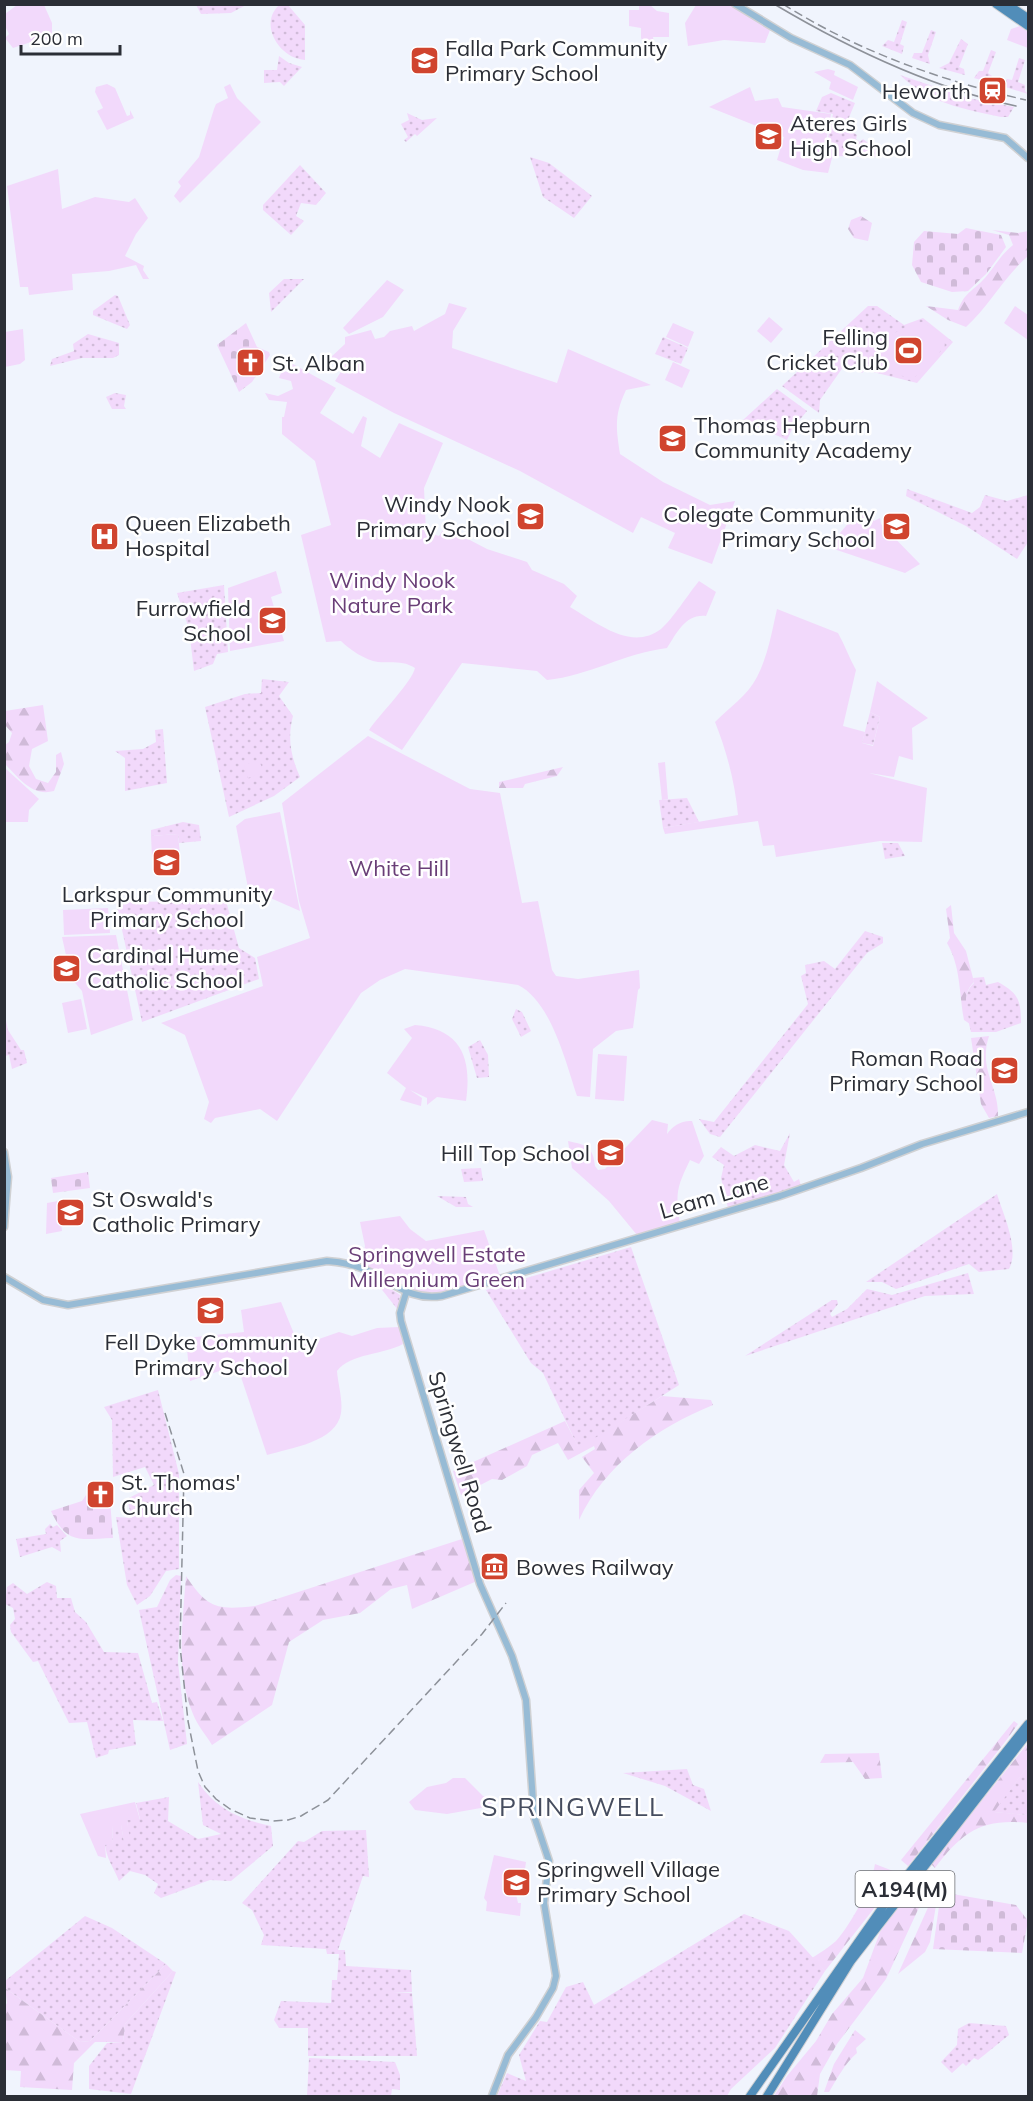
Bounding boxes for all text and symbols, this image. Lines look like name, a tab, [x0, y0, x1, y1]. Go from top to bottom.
scale bar	[21, 18, 120, 56]
text: 200 m	[30, 27, 83, 50]
place label: Falla Park Community Primary School	[445, 34, 668, 87]
school or university icon: Falla Park Community Primary School	[408, 45, 440, 77]
station icon: Heworth	[976, 75, 1008, 107]
place label: Heworth	[882, 77, 971, 105]
place label: Ateres Girls High School	[790, 109, 912, 162]
school or university icon: Ateres Girls High School	[753, 120, 785, 152]
place label: Felling Cricket Club	[766, 323, 888, 376]
sports icon: Felling Cricket Club	[893, 334, 925, 366]
church icon: St. Alban	[235, 347, 267, 379]
place label: St. Alban	[272, 349, 365, 377]
place label: Thomas Hepburn Community Academy	[694, 411, 912, 464]
school or university icon: Thomas Hepburn Community Academy	[657, 422, 689, 454]
place label: Windy Nook Primary School	[356, 490, 511, 543]
place label: Colegate Community Primary School	[663, 500, 875, 553]
school or university icon: Windy Nook Primary School	[515, 501, 547, 533]
place label: Queen Elizabeth Hospital	[125, 509, 291, 562]
school or university icon: Colegate Community Primary School	[880, 511, 912, 543]
hospital icon: Queen Elizabeth Hospital	[88, 520, 120, 552]
park label: Windy Nook Nature Park	[329, 566, 456, 619]
place label: Furrowfield School	[136, 594, 251, 647]
school or university icon: Furrowfield School	[256, 605, 288, 637]
school or university icon: Larkspur Community Primary School	[151, 846, 183, 878]
park label: White Hill	[349, 854, 449, 882]
place label: Larkspur Community Primary School	[62, 880, 273, 933]
place label: Cardinal Hume Catholic School	[87, 941, 243, 994]
school or university icon: Cardinal Hume Catholic School	[50, 952, 82, 984]
place label: Roman Road Primary School	[829, 1044, 983, 1097]
school or university icon: Roman Road Primary School	[988, 1055, 1020, 1087]
school or university icon: Hill Top School	[595, 1137, 627, 1169]
place label: Hill Top School	[441, 1139, 590, 1167]
street label: Leam Lane	[656, 1167, 772, 1225]
place label: St Oswald's Catholic Primary	[92, 1185, 261, 1238]
school or university icon: St Oswald's Catholic Primary	[55, 1196, 87, 1228]
park label: Springwell Estate Millennium Green	[348, 1240, 526, 1293]
school or university icon: Fell Dyke Community Primary School	[195, 1294, 227, 1326]
place label: Fell Dyke Community Primary School	[105, 1328, 318, 1381]
street label: Springwell Road	[422, 1368, 498, 1536]
place label: St. Thomas' Church	[121, 1468, 240, 1521]
church icon: St. Thomas' Church	[84, 1479, 116, 1511]
museum icon: Bowes Railway	[479, 1551, 511, 1583]
place label: Bowes Railway	[516, 1553, 674, 1581]
district label: SPRINGWELL	[481, 1790, 665, 1823]
place label: Springwell Village Primary School	[537, 1855, 720, 1908]
school or university icon: Springwell Village Primary School	[500, 1866, 532, 1898]
road number: A194(M)	[856, 1871, 954, 1907]

